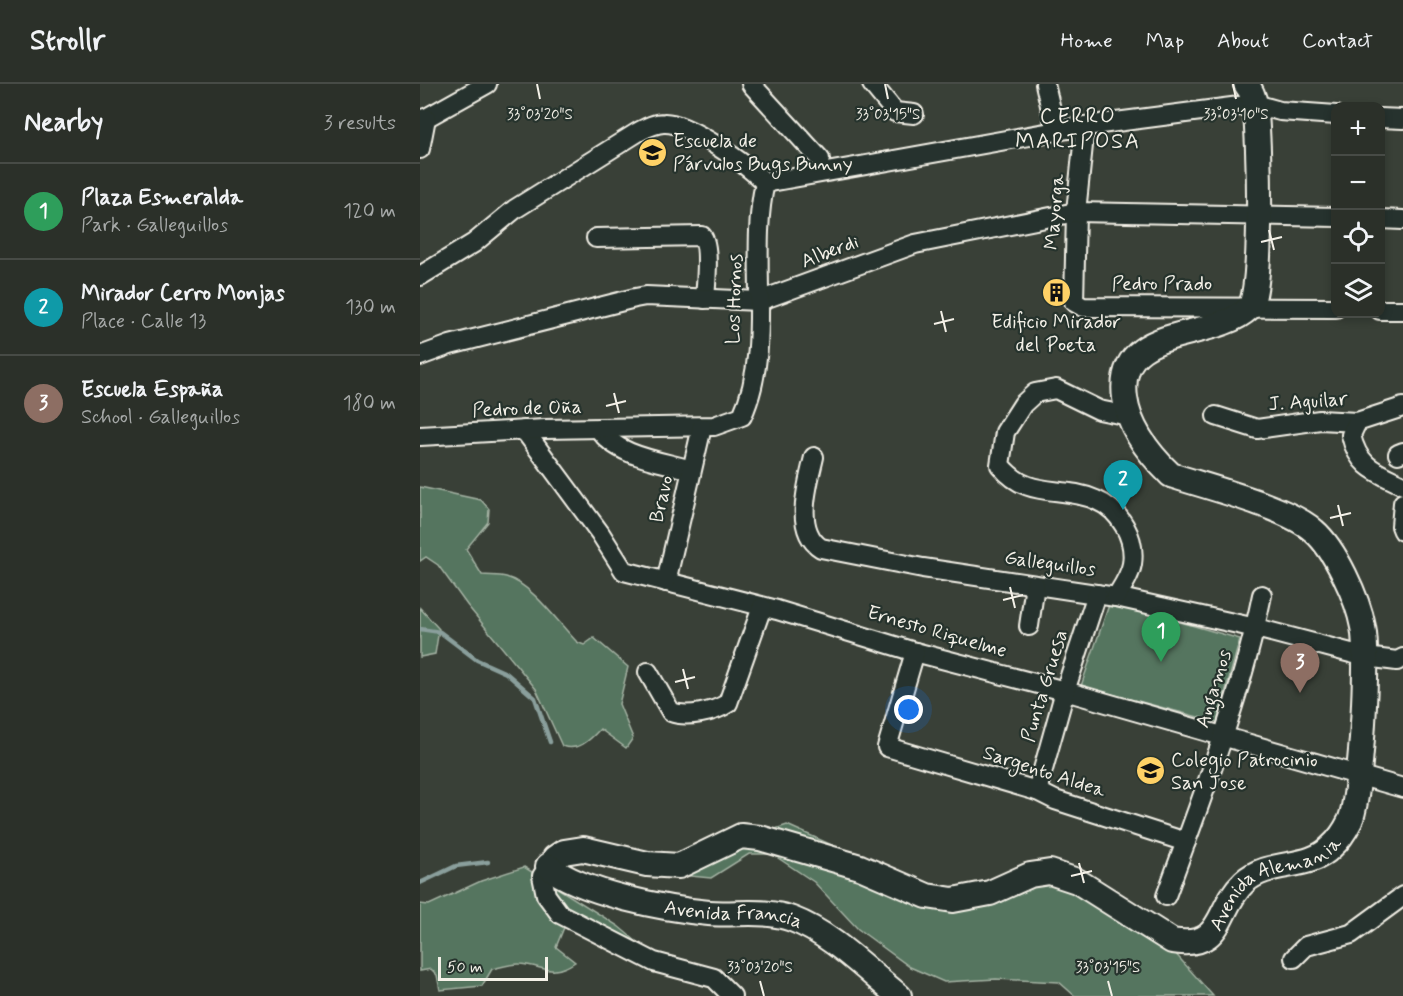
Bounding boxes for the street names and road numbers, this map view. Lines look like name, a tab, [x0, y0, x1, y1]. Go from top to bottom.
street label: Mayorga	[1038, 172, 1072, 251]
street label: Alberdi	[797, 229, 863, 275]
street label: Los Hornos	[720, 253, 750, 345]
street label: Pedro Prado	[1112, 271, 1212, 298]
street label: J. Aguilar	[1267, 386, 1349, 418]
street label: Pedro de Oña	[472, 394, 582, 424]
street label: Bravo	[643, 473, 681, 525]
street label: Galleguillos	[1003, 544, 1098, 584]
street label: Ernesto Riquelme	[864, 599, 1010, 665]
street label: Punta Gruesa	[1015, 626, 1075, 746]
street label: Angamos	[1189, 646, 1241, 732]
street label: Sargento Aldea	[979, 739, 1110, 806]
street label: Avenida Alemania	[1203, 830, 1348, 936]
street label: Avenida Francia	[662, 893, 807, 935]

